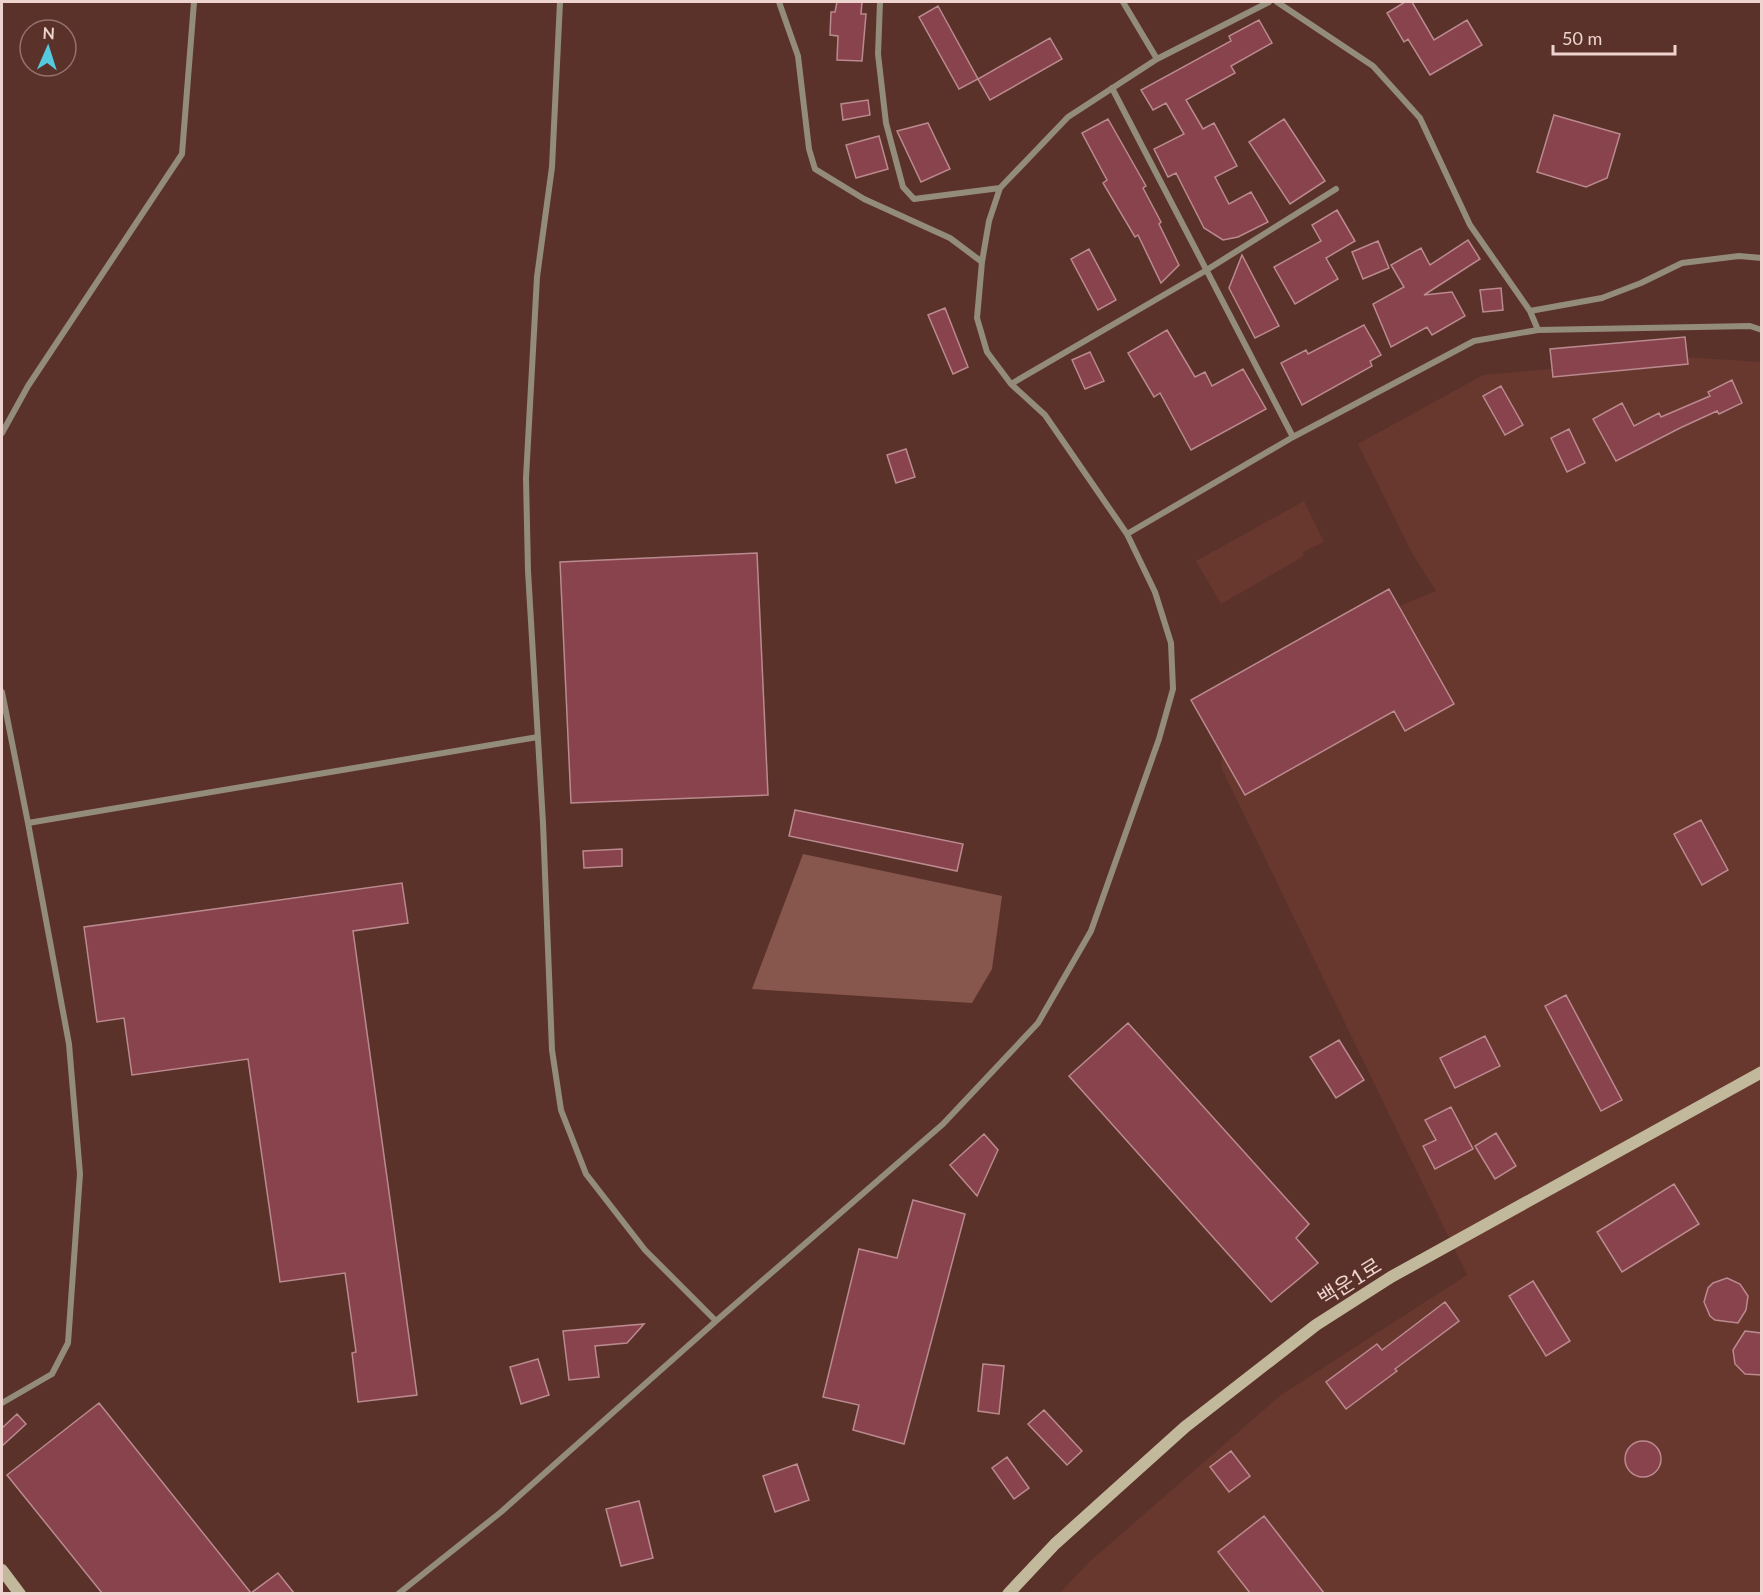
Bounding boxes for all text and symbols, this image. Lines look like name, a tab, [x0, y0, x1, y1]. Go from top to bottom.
north arrow	[18, 18, 78, 78]
scale bar	[1553, 18, 1674, 56]
text: N	[42, 23, 55, 42]
text: 50 m	[1562, 27, 1602, 49]
street label: 백운1로	[1313, 1252, 1385, 1310]

